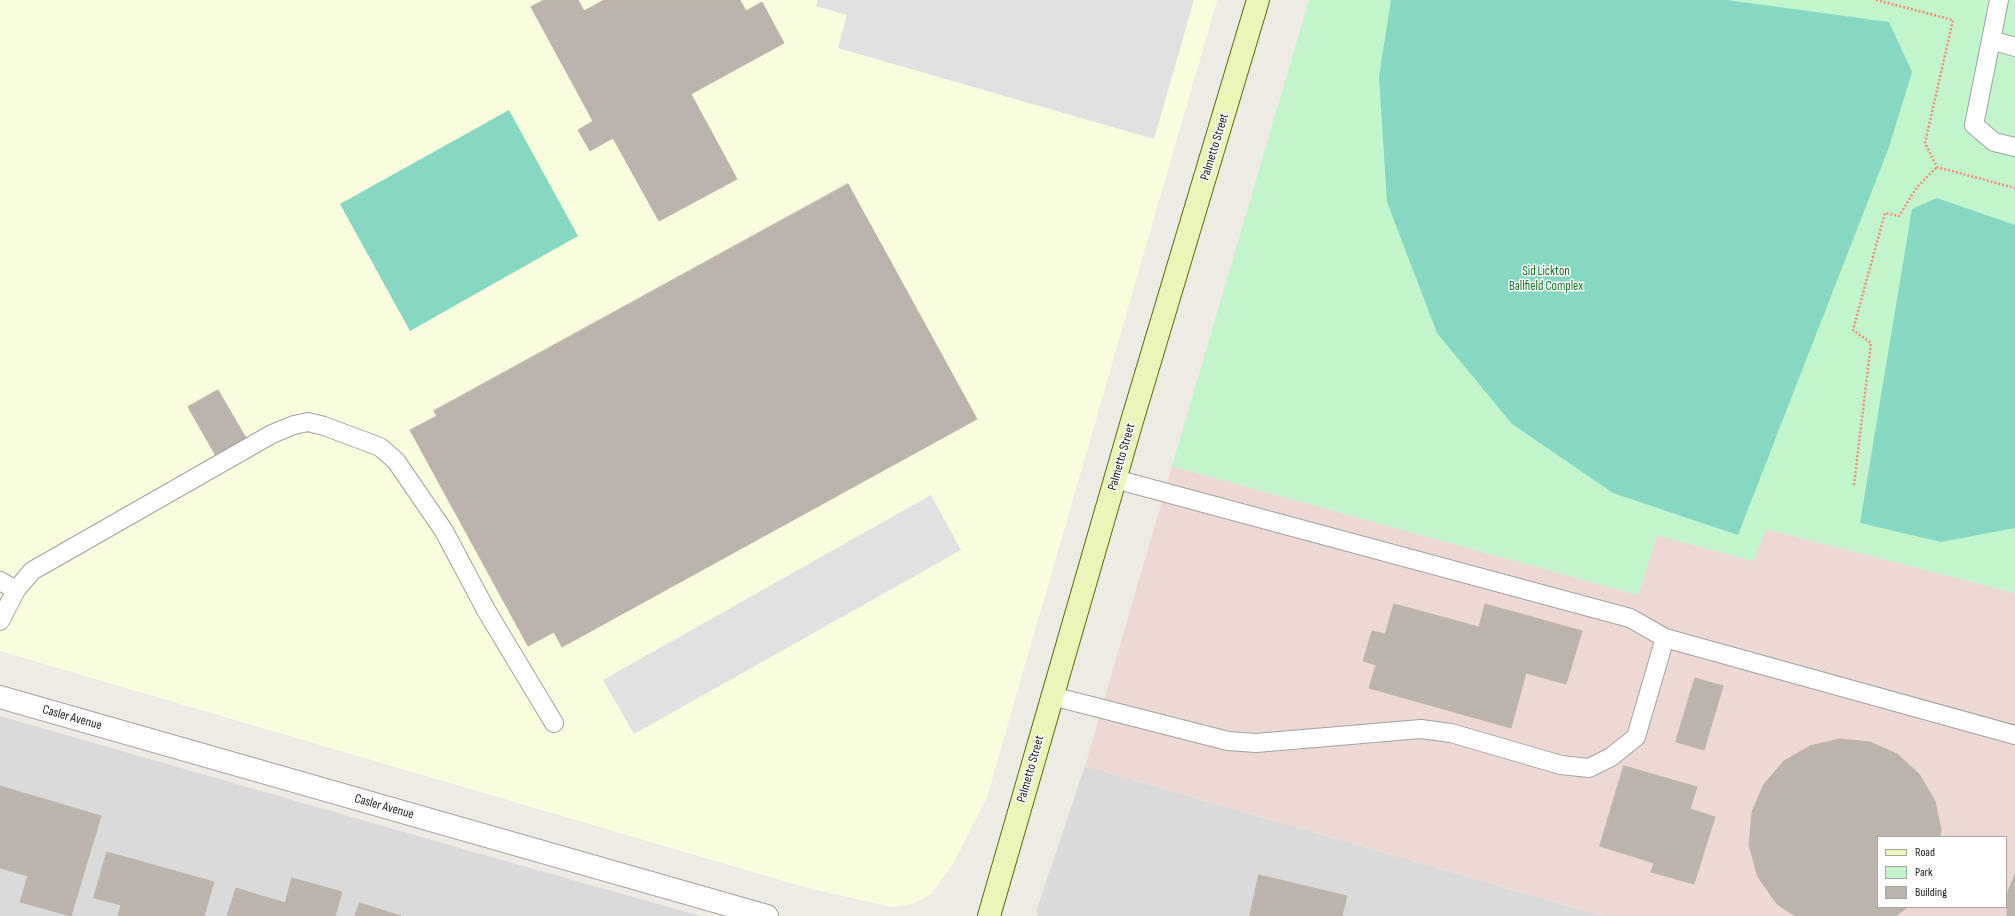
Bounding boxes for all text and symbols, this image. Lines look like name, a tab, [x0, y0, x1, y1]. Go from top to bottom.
street label: Palmetto Street	[1197, 112, 1233, 182]
park label: Sid Lickton Ballfield Complex	[1509, 264, 1583, 295]
street label: Palmetto Street	[1105, 422, 1139, 492]
street label: Casler Avenue	[41, 702, 103, 734]
street label: Palmetto Street	[1014, 734, 1048, 804]
street label: Casler Avenue	[353, 791, 415, 823]
legend	[1877, 836, 2007, 908]
text: Road	[1915, 845, 1935, 860]
text: Park	[1915, 865, 1933, 880]
text: Building	[1915, 885, 1947, 900]

